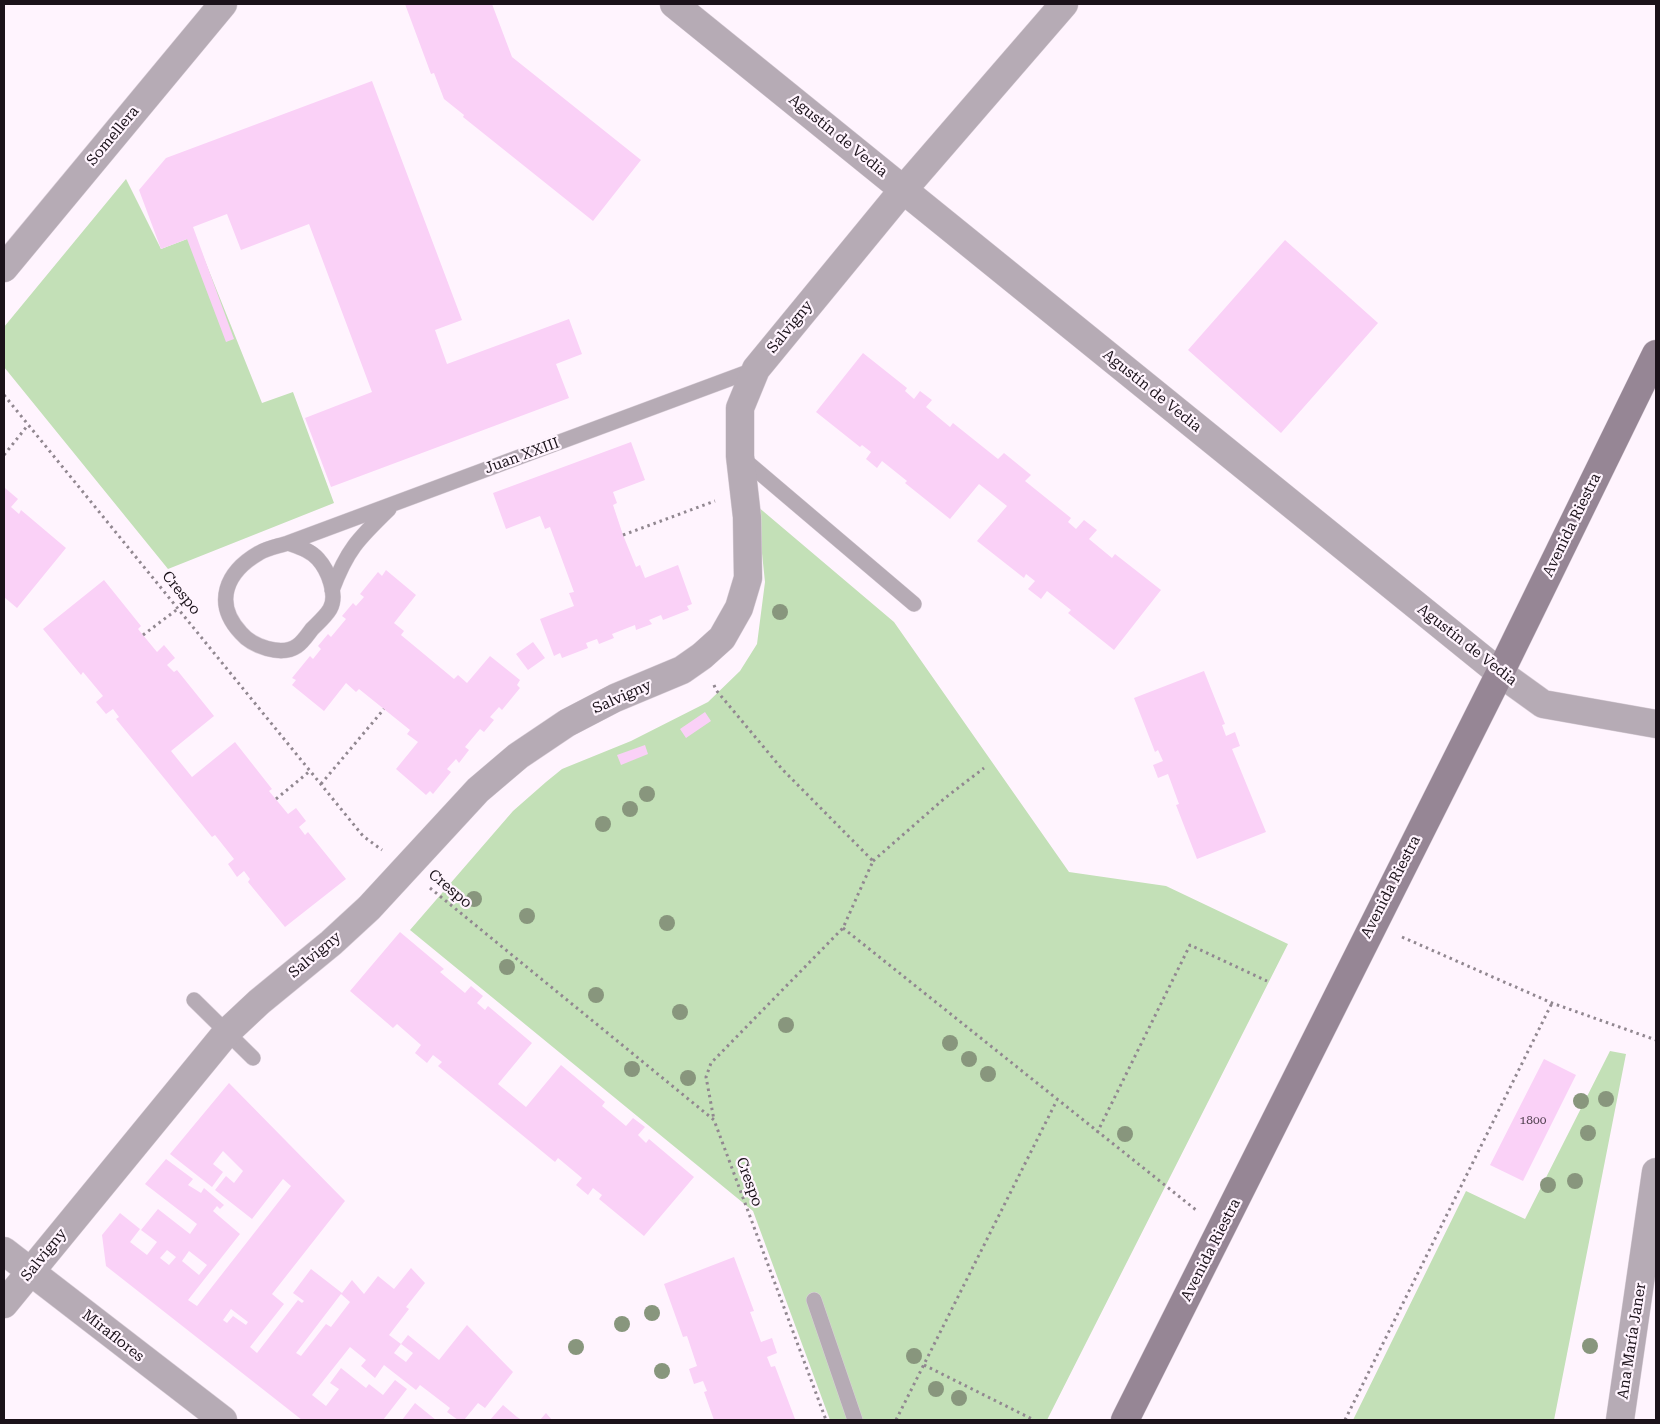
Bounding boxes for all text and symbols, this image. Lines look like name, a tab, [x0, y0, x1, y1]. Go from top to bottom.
street label: Agustín de Vedia	[785, 91, 891, 181]
street label: Somellera	[83, 103, 143, 169]
street label: Salvigny	[763, 297, 817, 357]
street label: Agustín de Vedia	[1099, 346, 1205, 436]
street label: Juan XXIII	[482, 434, 562, 478]
street label: Avenida Riestra	[1539, 470, 1605, 580]
street label: Crespo	[158, 567, 204, 619]
street label: Agustín de Vedia	[1414, 600, 1520, 690]
street label: Salvigny	[590, 676, 654, 718]
street label: Avenida Riestra	[1357, 833, 1425, 941]
street label: Crespo	[425, 866, 475, 912]
street label: Salvigny	[285, 928, 345, 982]
house number: 1800	[1520, 1113, 1546, 1127]
street label: Crespo	[732, 1155, 766, 1209]
street label: Avenida Riestra	[1177, 1196, 1245, 1304]
street label: Salvigny	[17, 1225, 71, 1285]
street label: Ana María Janer	[1614, 1282, 1650, 1400]
street label: Miraflores	[78, 1306, 148, 1366]

